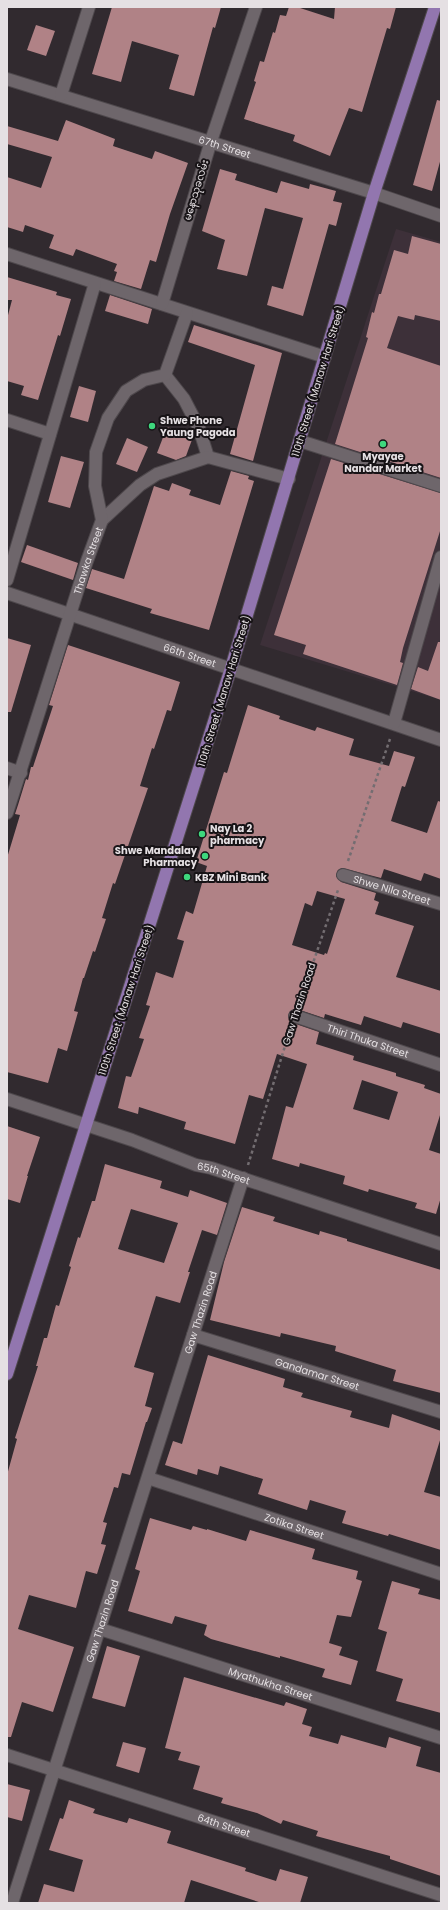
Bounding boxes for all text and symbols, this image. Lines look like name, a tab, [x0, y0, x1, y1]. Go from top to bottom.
street label: 67th Street	[197, 131, 253, 162]
street label: မနောသုခလမ်း	[180, 158, 213, 222]
street label: 110th Street (Manaw Hari Street)	[288, 303, 348, 459]
place label: Shwe Phone Yaung Pagoda	[160, 413, 236, 440]
marker: Shwe Phone Yaung Pagoda	[147, 421, 157, 431]
marker: Myayae Nandar Market	[378, 439, 388, 449]
place label: Myayae Nandar Market	[344, 449, 422, 476]
street label: Thawka Street	[69, 524, 107, 596]
street label: 110th Street (Manaw Hari Street)	[194, 613, 254, 769]
street label: 66th Street	[161, 639, 218, 671]
place label: Nay La 2 pharmacy	[210, 821, 265, 848]
marker: Nay La 2 pharmacy	[197, 829, 207, 839]
place label: Shwe Mandalay Pharmacy	[115, 843, 198, 870]
marker: Shwe Mandalay Pharmacy	[200, 851, 210, 861]
place label: KBZ Mini Bank	[195, 870, 268, 885]
street label: Shwe Nila Street	[351, 871, 433, 908]
marker: KBZ Mini Bank	[182, 872, 192, 882]
street label: 110th Street (Manaw Hari Street)	[95, 923, 157, 1077]
street label: Gaw Thazin Road	[279, 961, 319, 1047]
street label: Thiri Thuka Street	[325, 1020, 411, 1061]
street label: 65th Street	[196, 1158, 252, 1188]
street label: Gaw Thazin Road	[180, 1269, 220, 1356]
street label: Gandamar Street	[273, 1353, 361, 1394]
street label: Zotika Street	[263, 1509, 326, 1543]
street label: Gaw Thazin Road	[82, 1578, 122, 1664]
street label: Myathukha Street	[226, 1663, 315, 1704]
street label: 64th Street	[196, 1809, 253, 1841]

